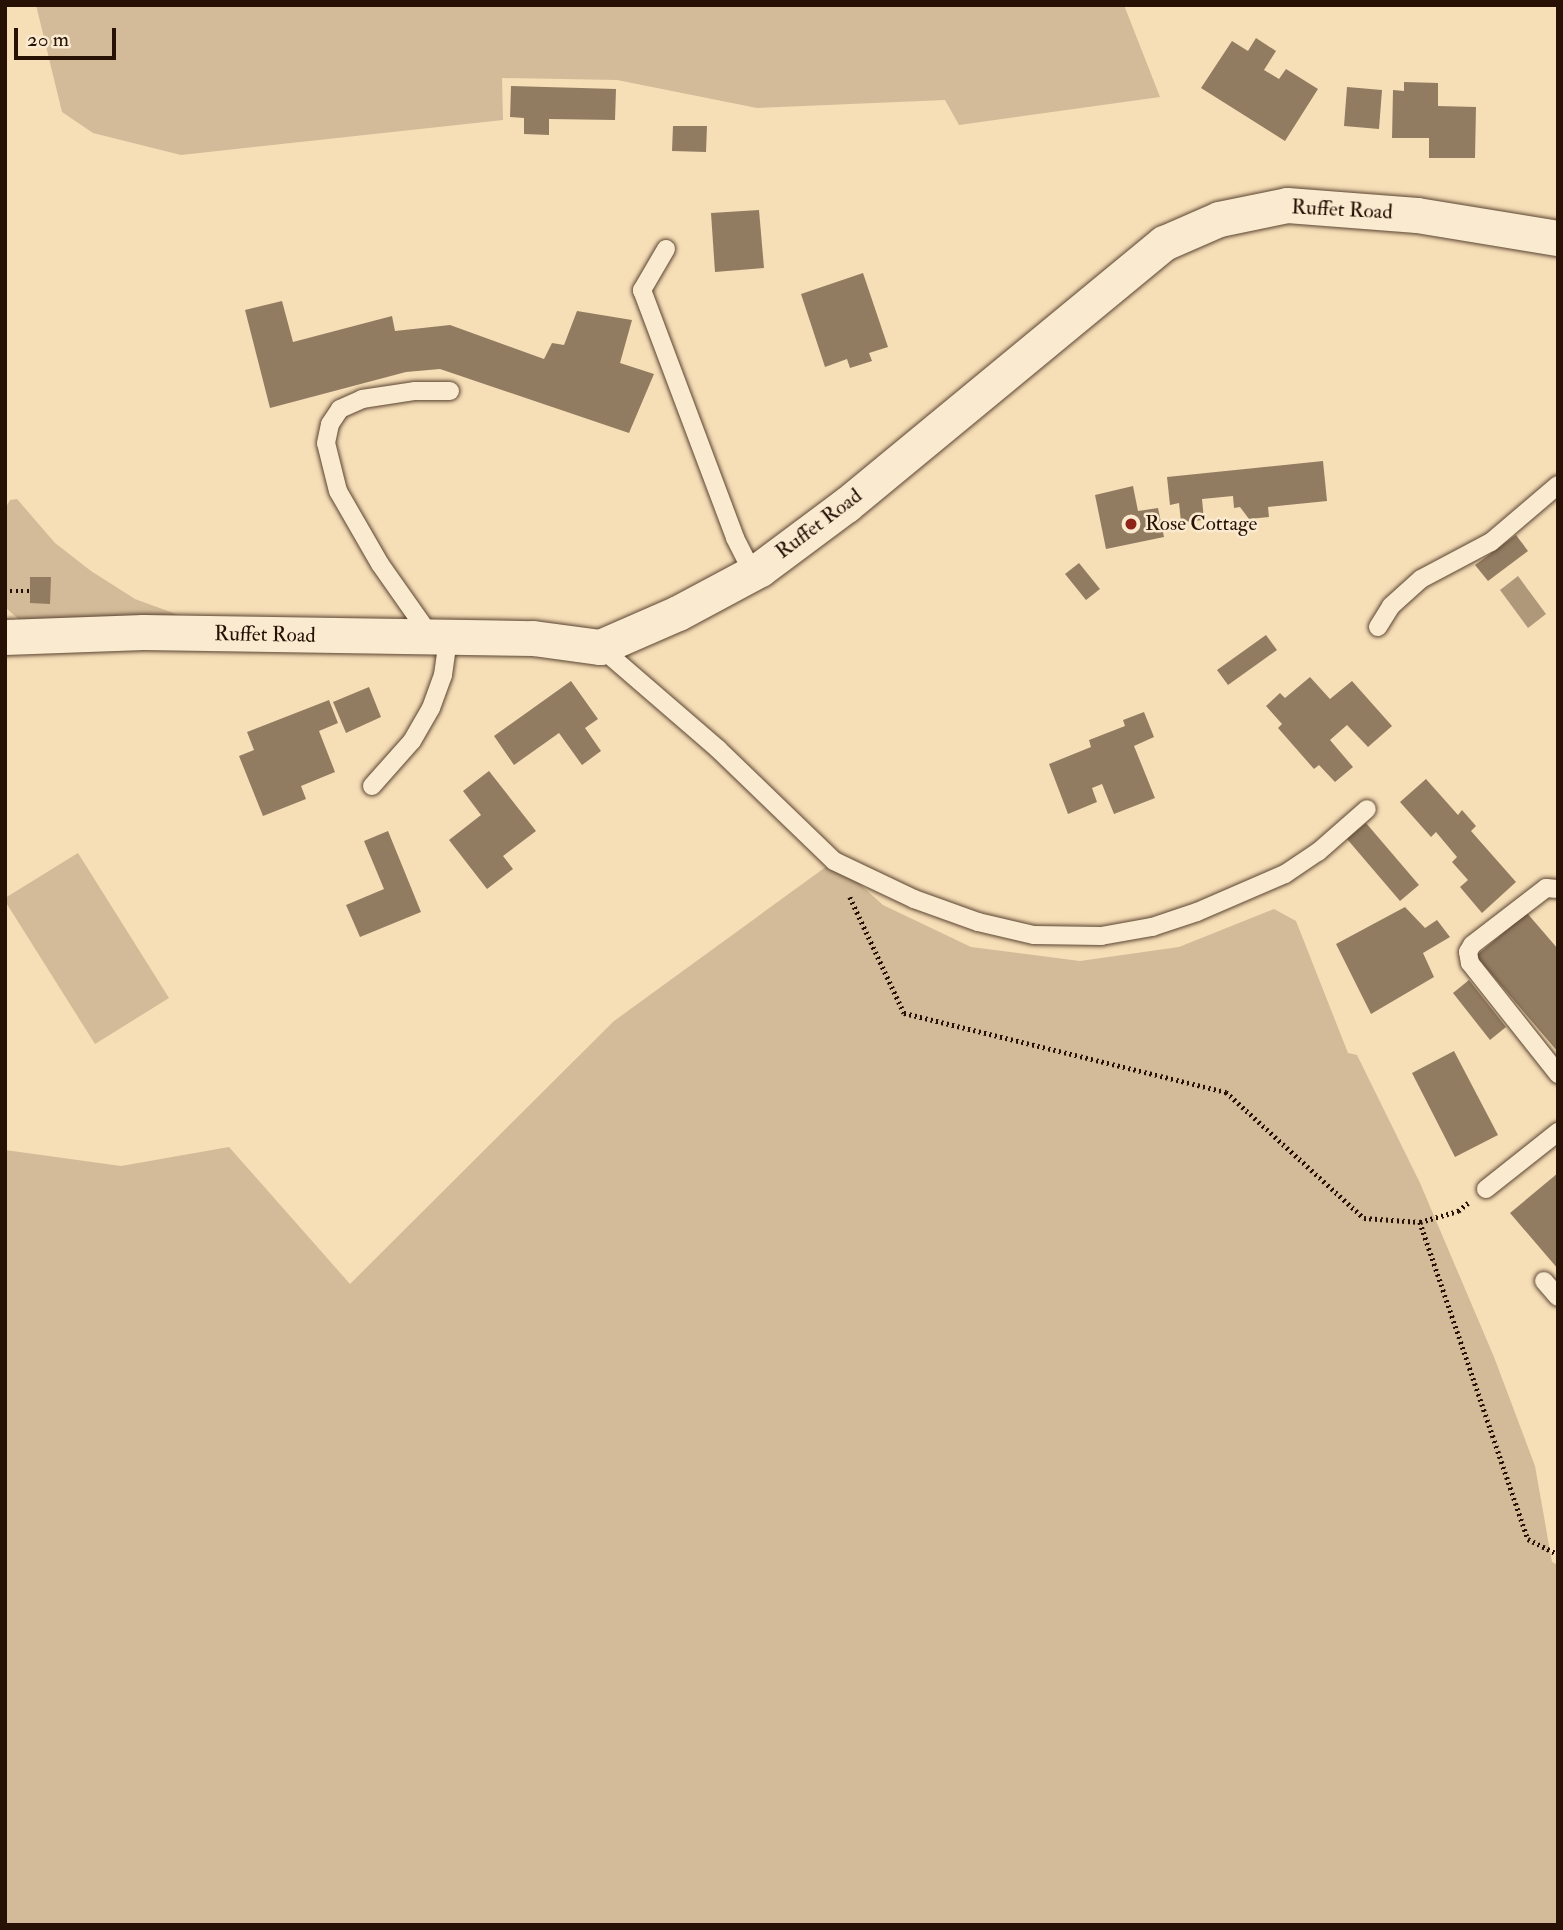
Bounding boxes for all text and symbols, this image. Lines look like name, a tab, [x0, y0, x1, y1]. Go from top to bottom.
scale bar	[18, 14, 119, 58]
text: 20 m	[27, 26, 69, 53]
street label: Ruffet Road	[1291, 195, 1393, 225]
street label: Ruffet Road	[771, 483, 867, 565]
place label: Rose Cottage	[1145, 511, 1257, 537]
marker: Rose Cottage	[1123, 516, 1139, 532]
street label: Ruffet Road	[214, 622, 316, 648]

